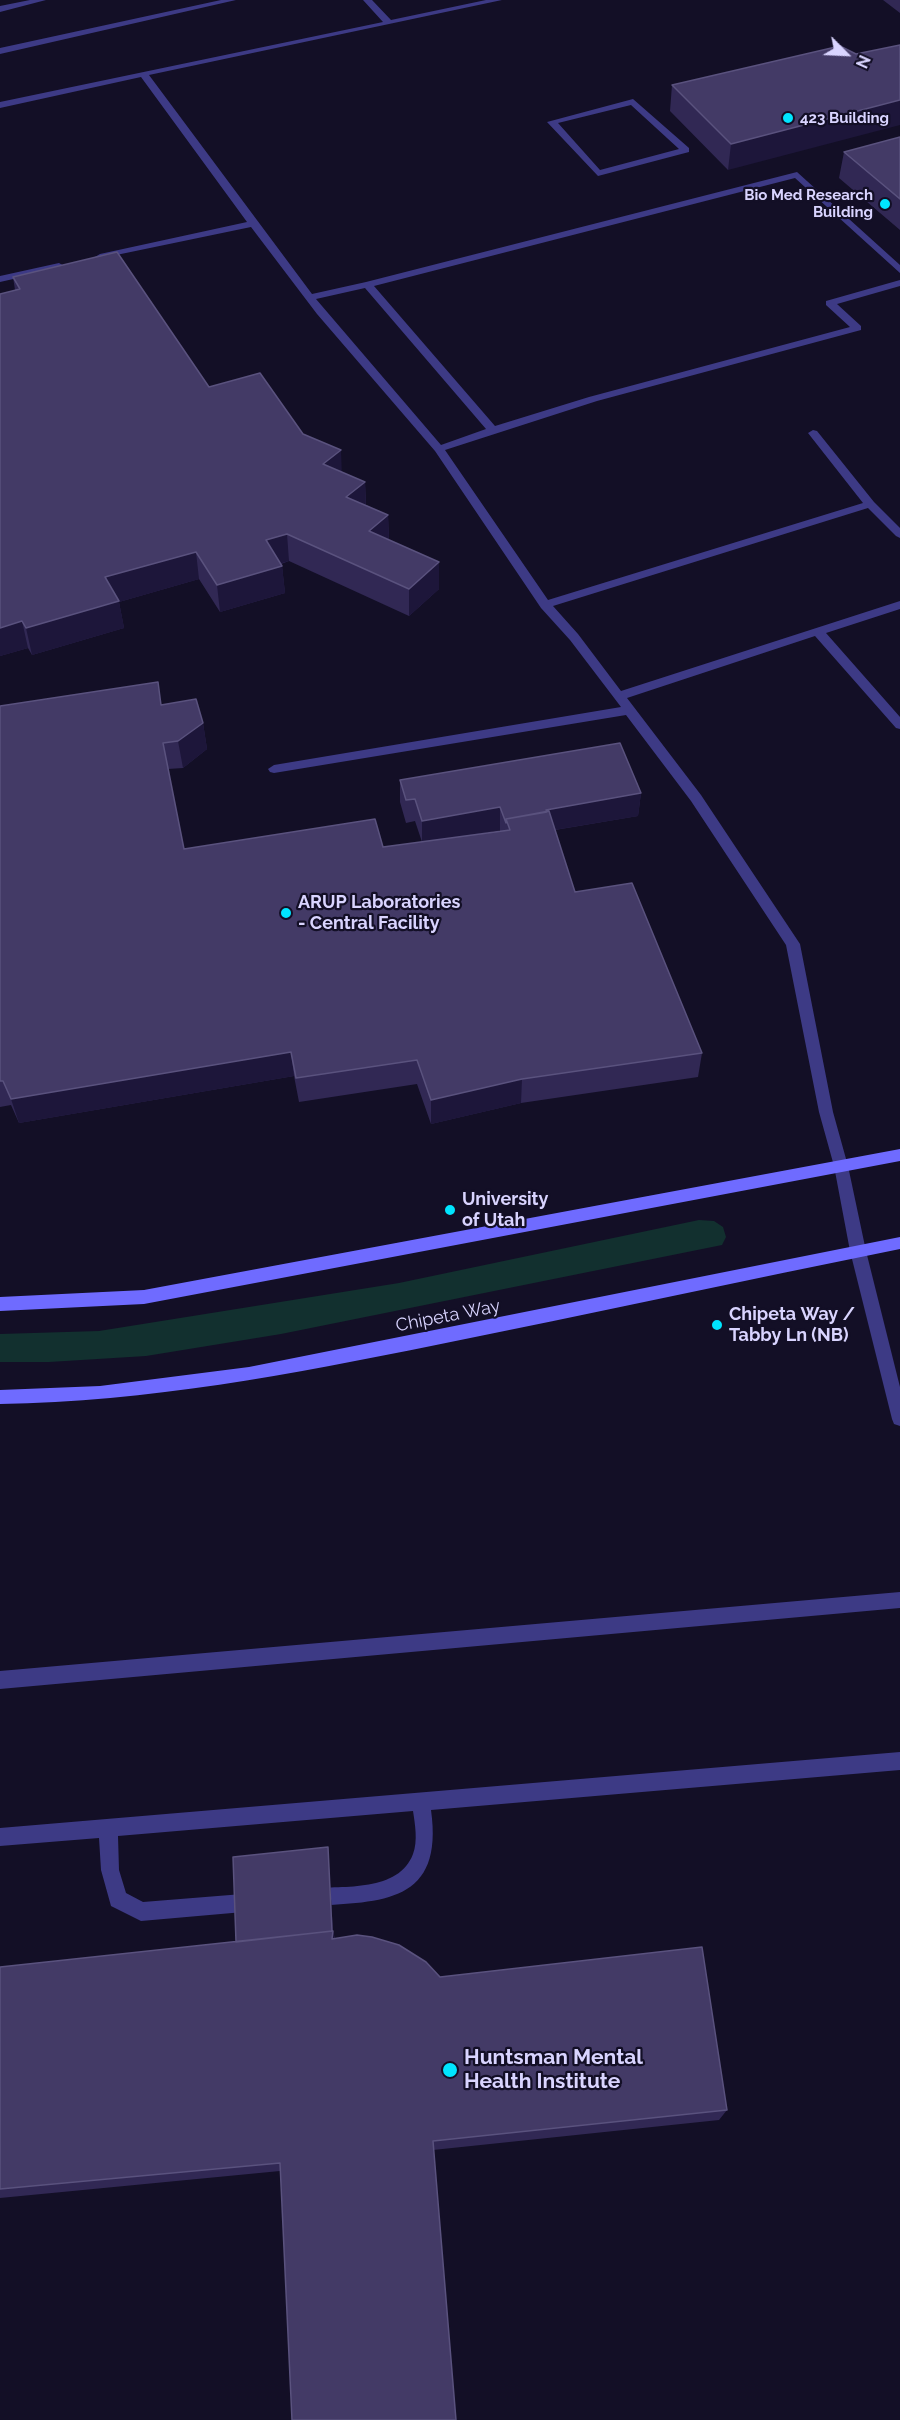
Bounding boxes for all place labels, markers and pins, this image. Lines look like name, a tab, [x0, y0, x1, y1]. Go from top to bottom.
place label: 423 Building	[800, 109, 889, 127]
marker: 423 Building	[781, 111, 795, 125]
place label: Bio Med Research Building	[744, 186, 873, 221]
marker: Bio Med Research Building	[878, 197, 892, 211]
place label: ARUP Laboratories - Central Facility	[298, 892, 460, 934]
marker: ARUP Laboratories - Central Facility	[279, 906, 293, 920]
place label: University of Utah	[462, 1189, 548, 1232]
marker: University of Utah	[443, 1203, 457, 1217]
place label: Chipeta Way / Tabby Ln (NB)	[729, 1304, 855, 1346]
marker: Chipeta Way / Tabby Ln (NB)	[710, 1318, 724, 1332]
place label: Huntsman Mental Health Institute	[464, 2045, 643, 2095]
marker: Huntsman Mental Health Institute	[441, 2061, 459, 2079]

